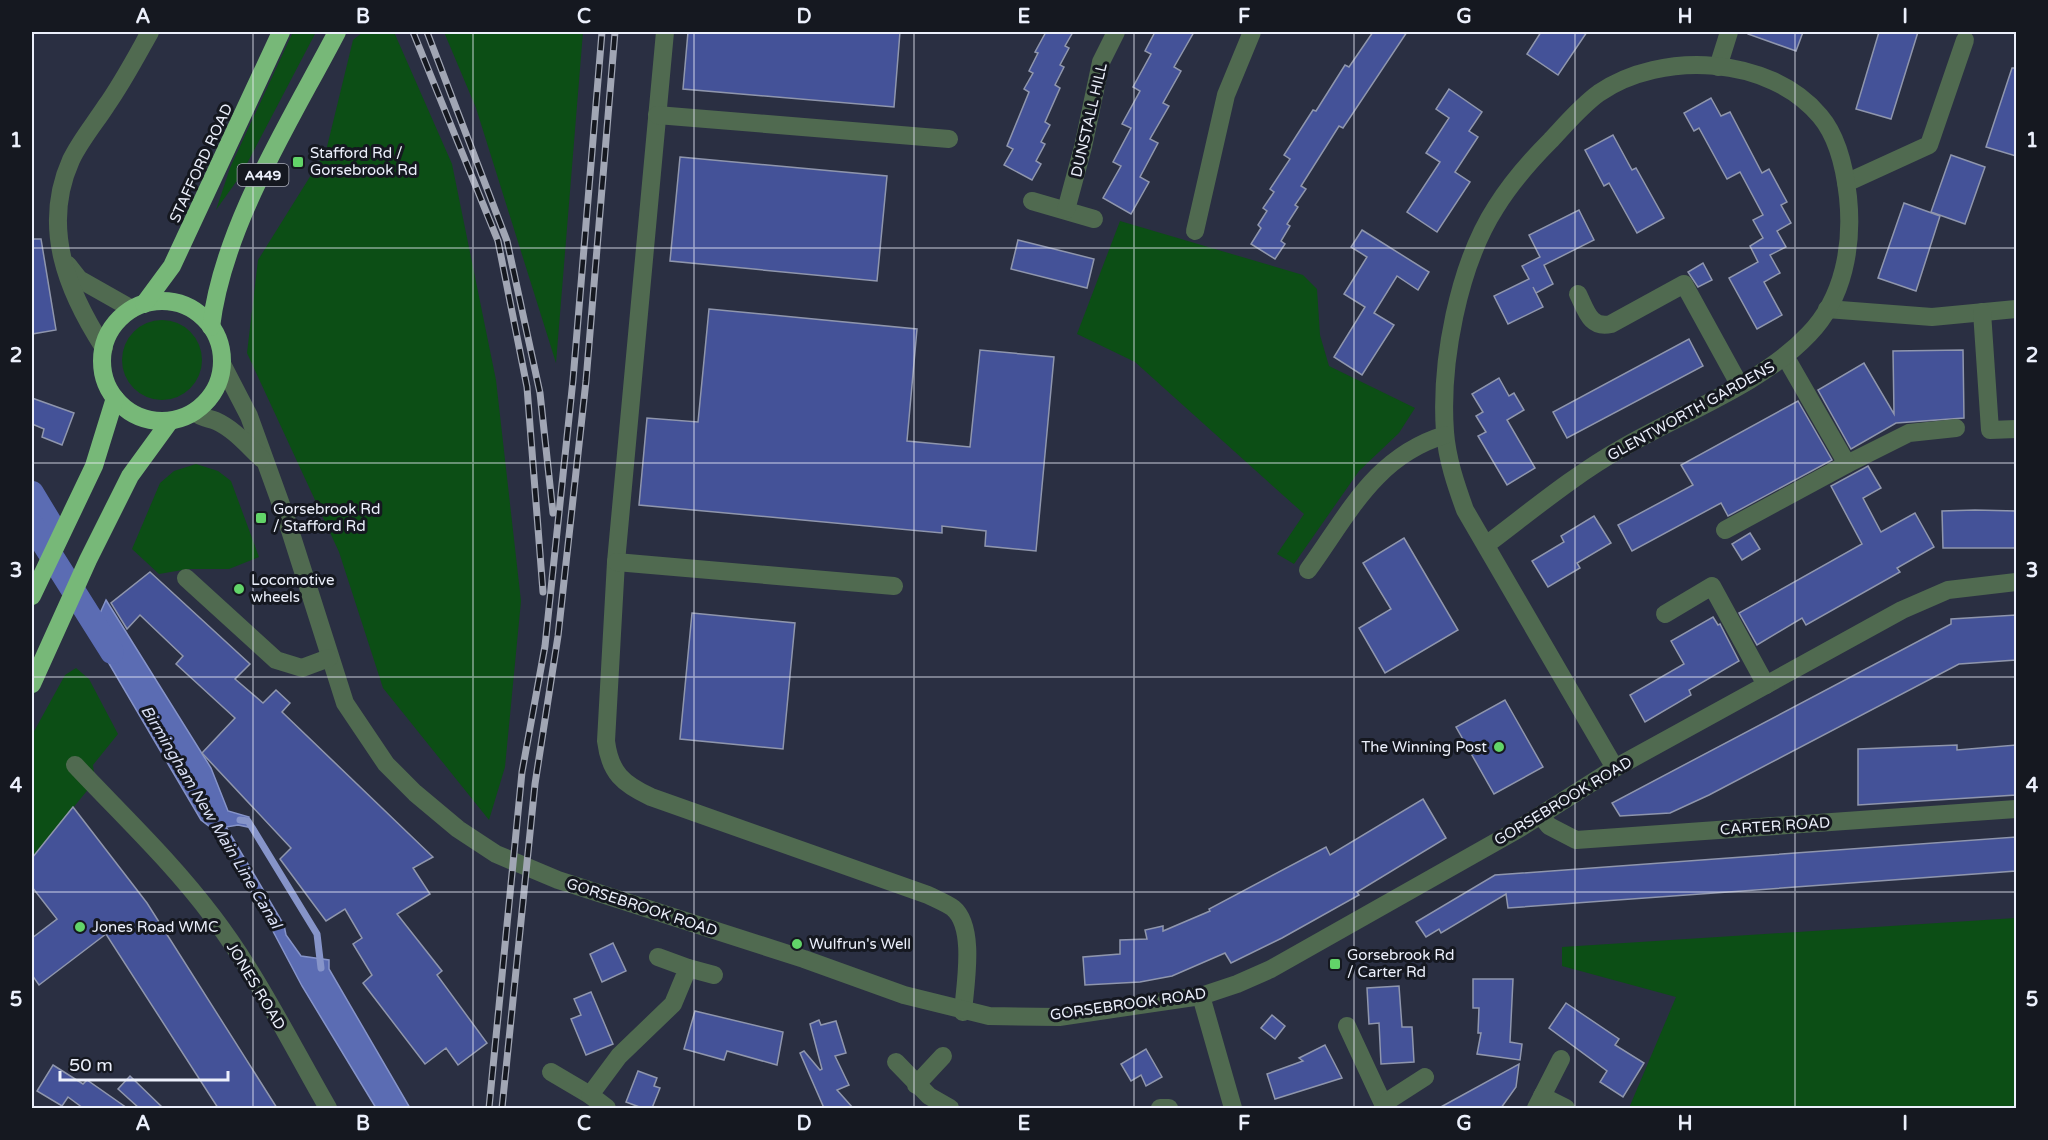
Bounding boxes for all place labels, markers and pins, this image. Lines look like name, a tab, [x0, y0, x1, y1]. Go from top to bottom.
place label: Stafford Rd / Gorsebrook Rd	[310, 144, 417, 179]
marker: Stafford Rd / Gorsebrook Rd	[291, 155, 305, 169]
place label: Gorsebrook Rd / Stafford Rd	[273, 500, 380, 535]
marker: Gorsebrook Rd / Stafford Rd	[254, 511, 268, 525]
place label: Locomotive wheels	[251, 571, 334, 606]
marker: Locomotive wheels	[232, 582, 246, 596]
place label: The Winning Post	[1361, 738, 1487, 756]
marker: The Winning Post	[1492, 740, 1506, 754]
place label: Jones Road WMC	[92, 918, 219, 936]
marker: Jones Road WMC	[73, 920, 87, 934]
place label: Wulfrun's Well	[809, 935, 911, 953]
marker: Wulfrun's Well	[790, 937, 804, 951]
place label: Gorsebrook Rd / Carter Rd	[1347, 946, 1454, 981]
marker: Gorsebrook Rd / Carter Rd	[1328, 957, 1342, 971]

